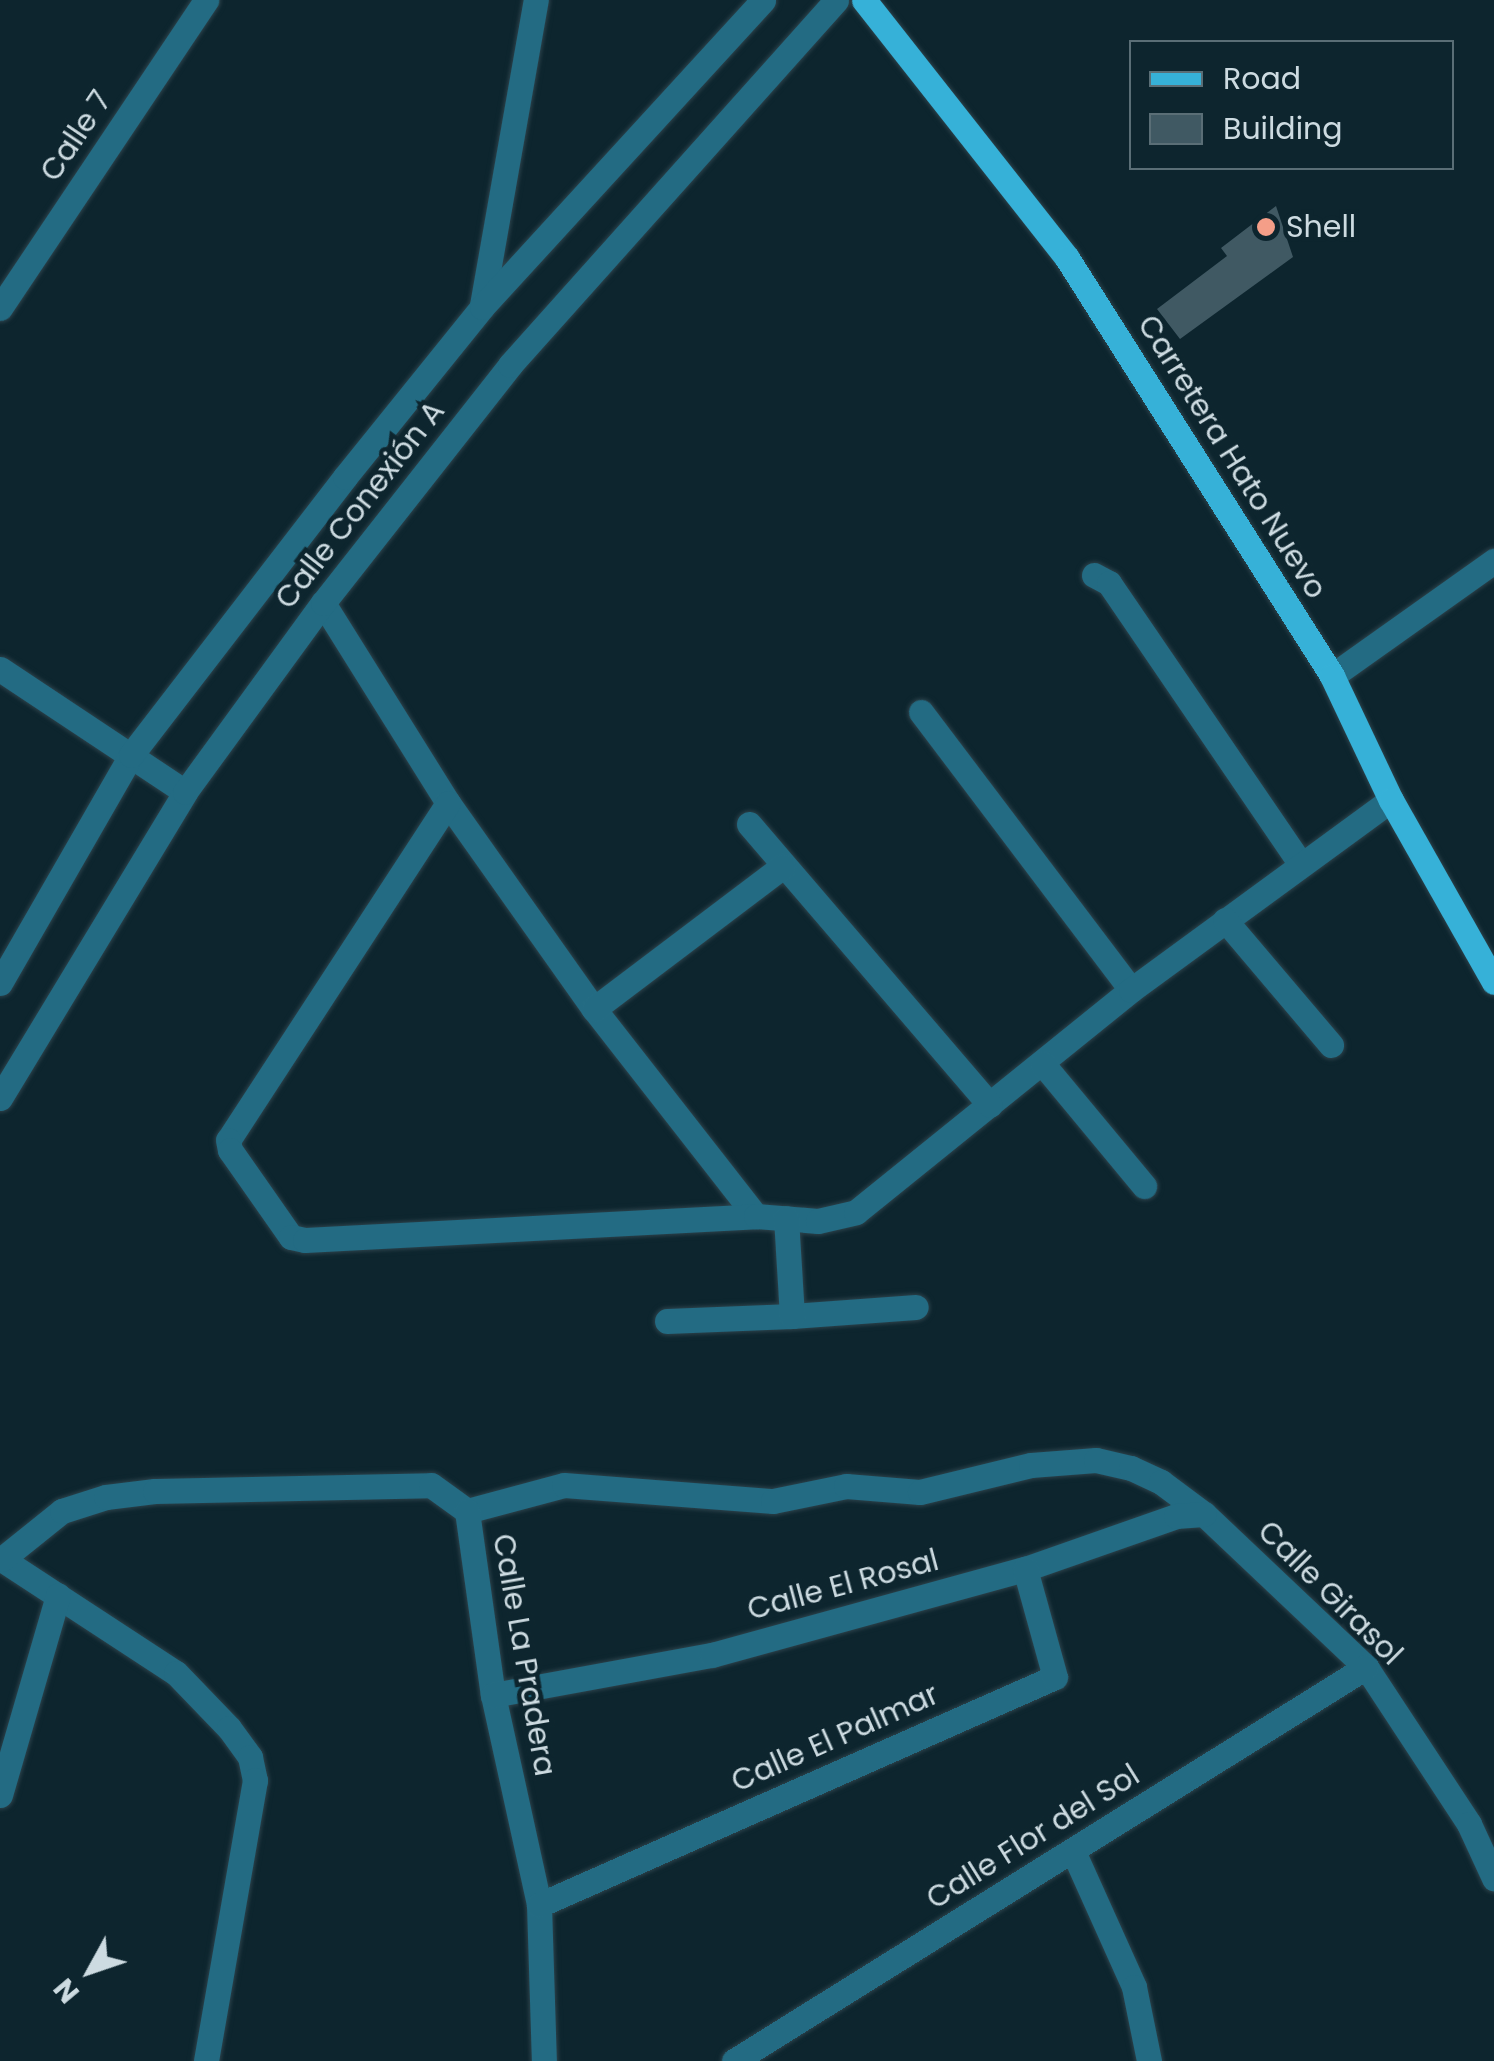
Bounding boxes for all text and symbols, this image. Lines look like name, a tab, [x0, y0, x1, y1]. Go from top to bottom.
legend	[1129, 40, 1454, 170]
text: Road	[1223, 57, 1301, 100]
street label: Calle 7	[33, 84, 119, 188]
text: Building	[1223, 107, 1343, 150]
place label: Shell	[1286, 209, 1356, 245]
marker: Shell	[1255, 216, 1277, 238]
street label: Carretera Hato Nuevo	[1130, 309, 1334, 605]
street label: Calle Conexión A	[268, 394, 452, 616]
street label: Calle Girasol	[1250, 1513, 1410, 1673]
street label: Calle La Pradera	[485, 1531, 563, 1779]
street label: Calle El Rosal	[744, 1542, 942, 1628]
street label: Calle El Palmar	[726, 1676, 944, 1800]
street label: Calle Flor del Sol	[920, 1757, 1146, 1917]
north arrow	[40, 1921, 140, 2021]
text: N	[45, 1970, 88, 2011]

